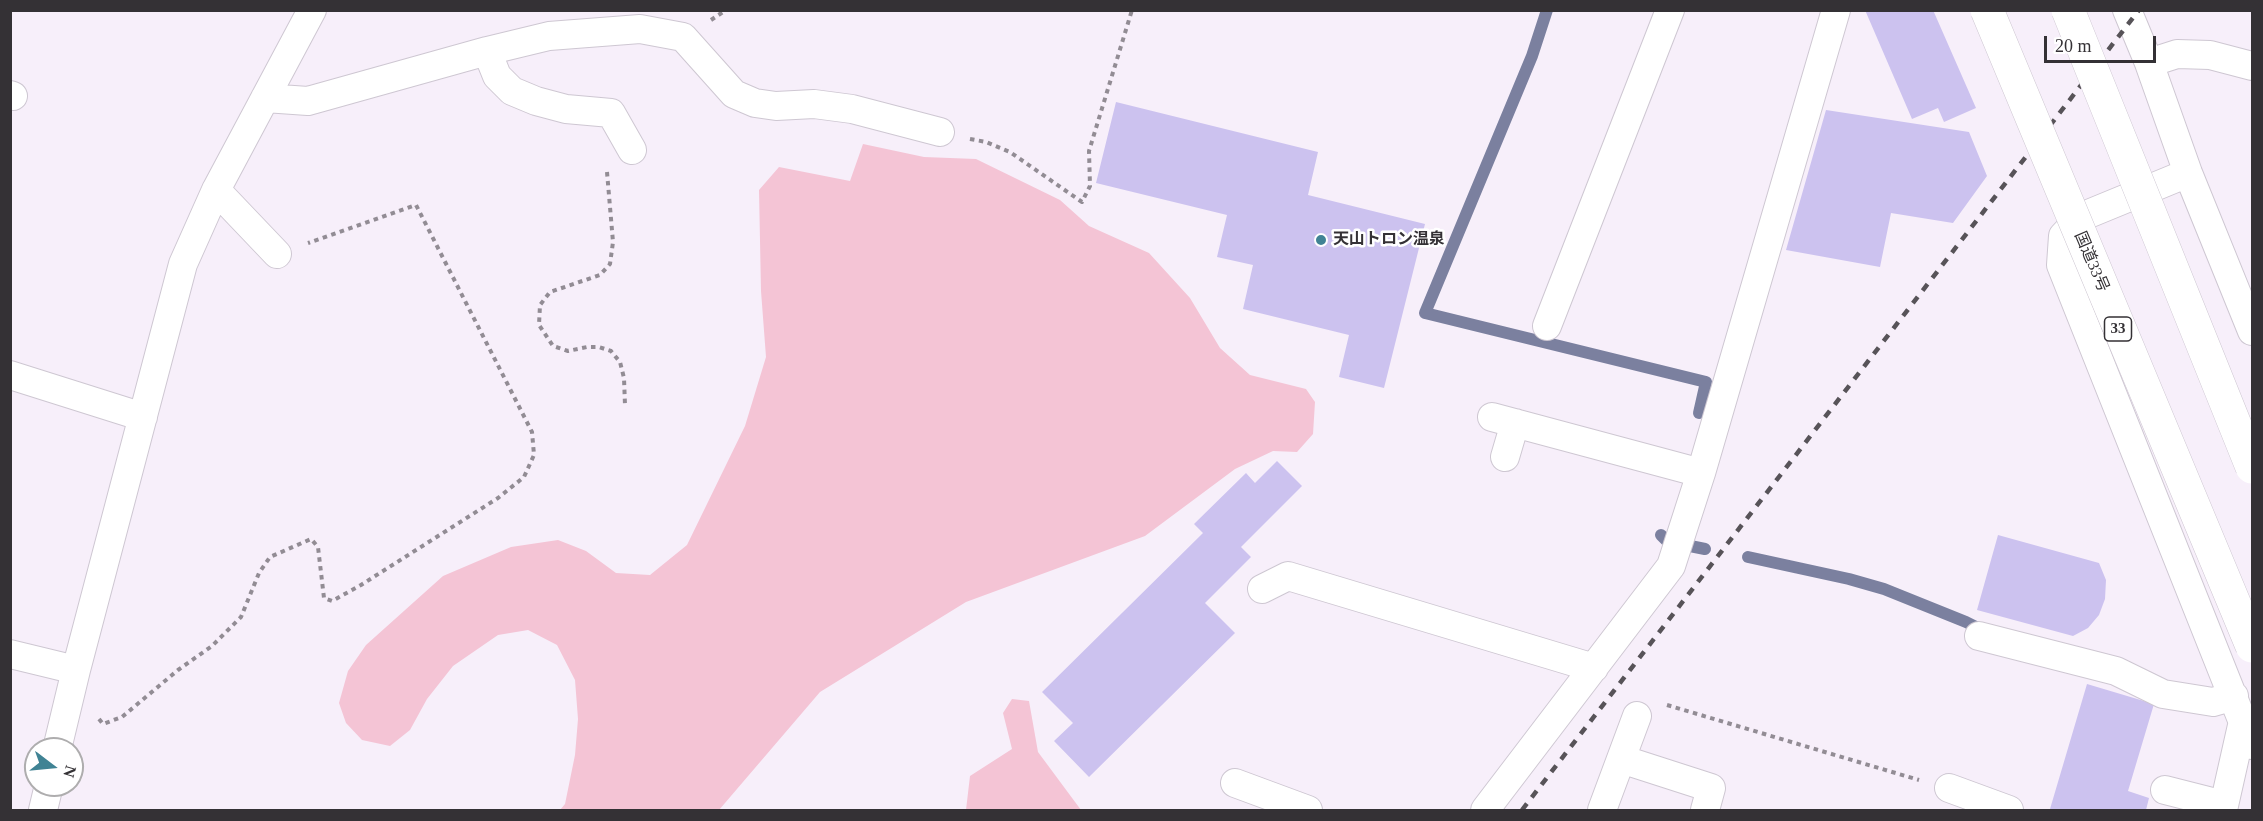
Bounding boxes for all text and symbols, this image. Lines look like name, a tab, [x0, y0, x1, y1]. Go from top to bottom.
scale bar	[2047, 24, 2160, 62]
text: 20 m	[2055, 36, 2092, 56]
street label: 国道33号	[2070, 229, 2112, 295]
place label: 天山トロン温泉	[1333, 230, 1445, 250]
marker: 天山トロン温泉	[1314, 233, 1328, 247]
road number: 33	[2104, 317, 2132, 341]
north arrow	[24, 737, 84, 797]
text: N	[60, 764, 80, 779]

